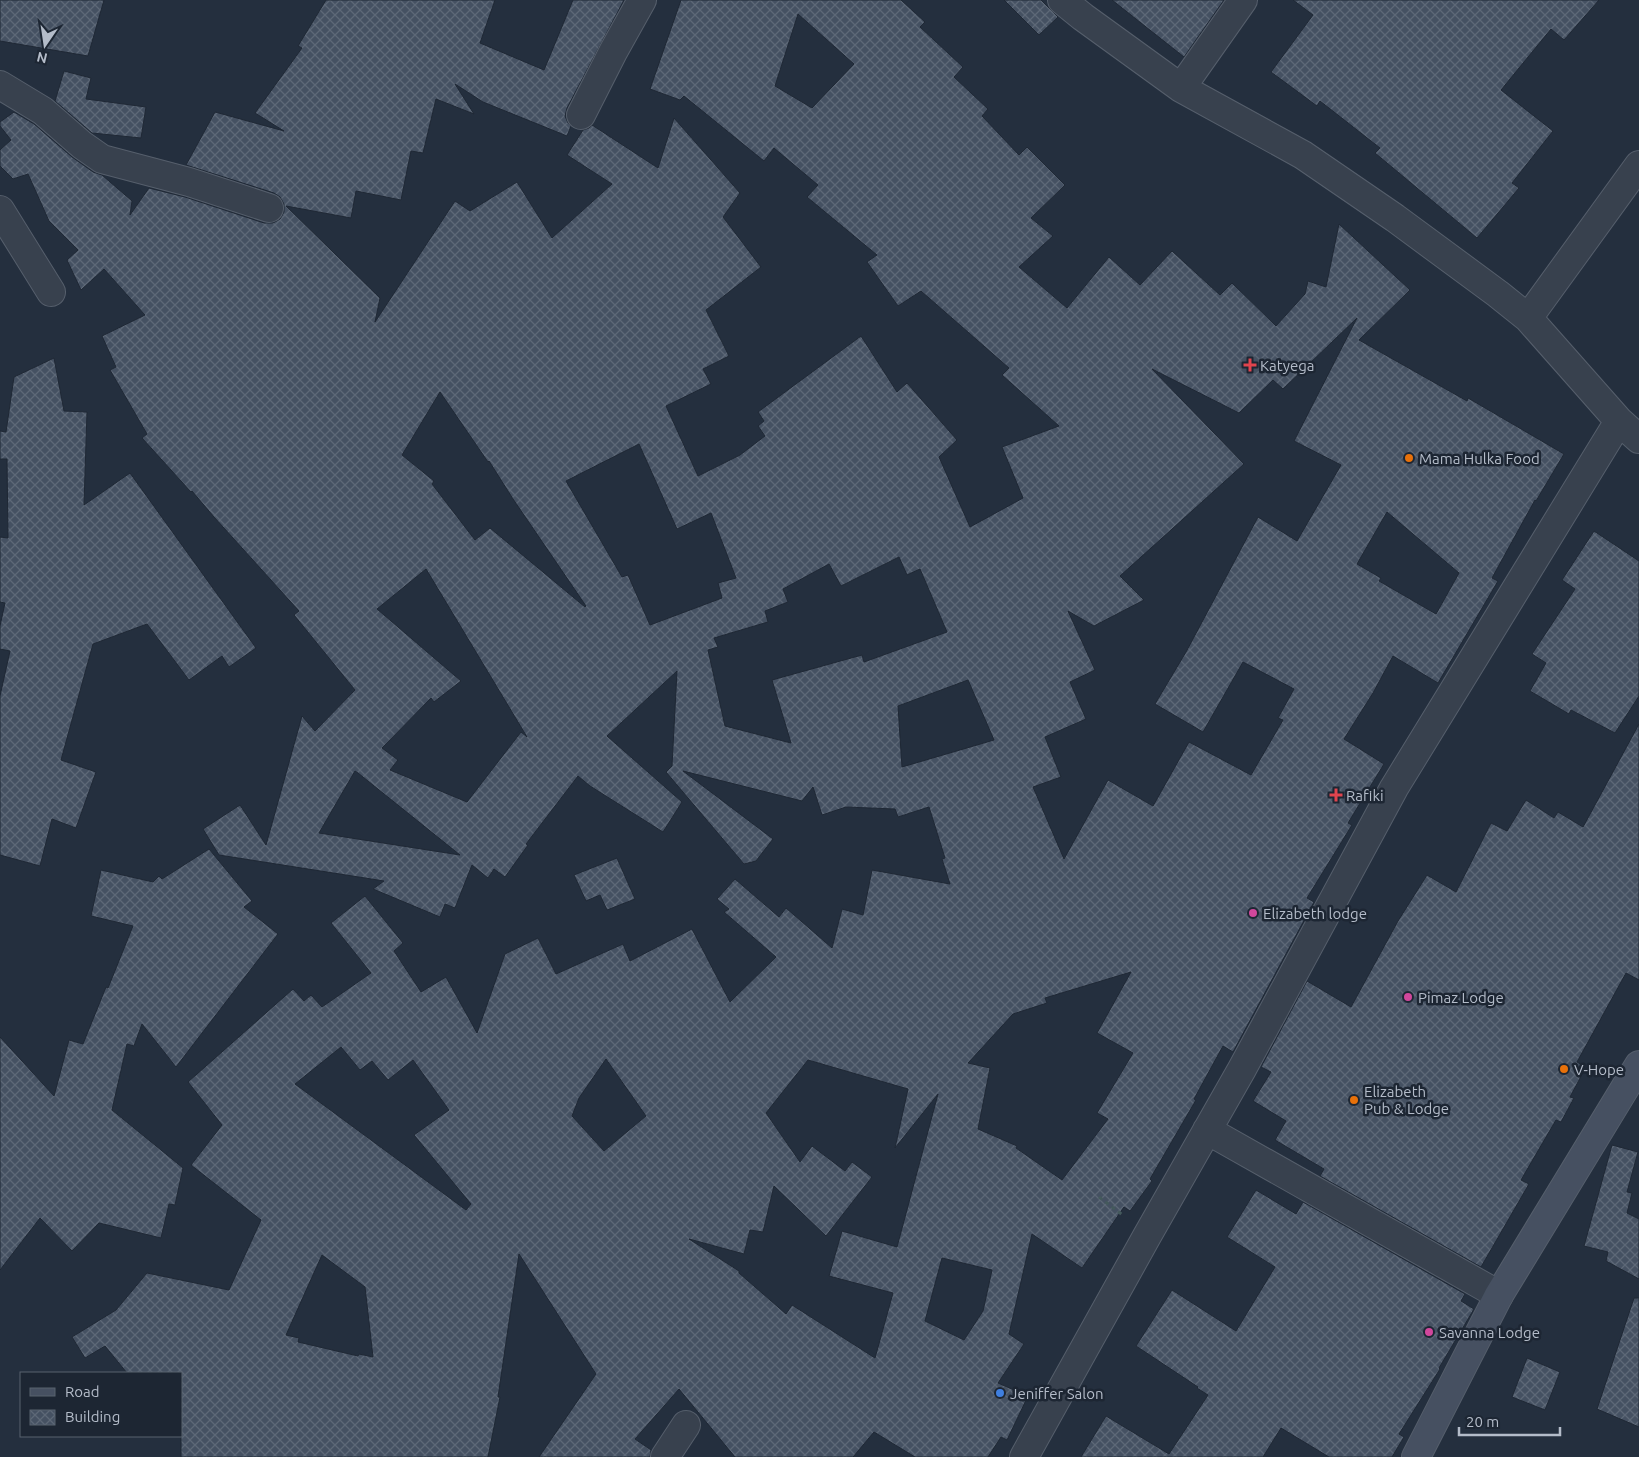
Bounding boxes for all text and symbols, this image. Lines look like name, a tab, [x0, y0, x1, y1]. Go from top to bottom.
north arrow	[20, 20, 70, 70]
text: N	[35, 49, 49, 67]
place label: Katyega	[1260, 357, 1315, 374]
marker: Katyega	[1244, 359, 1256, 371]
place label: Mama Hulka Food	[1419, 450, 1540, 467]
marker: Mama Hulka Food	[1403, 452, 1415, 464]
place label: Rafiki	[1346, 787, 1384, 804]
marker: Rafiki	[1330, 789, 1342, 801]
place label: Elizabeth lodge	[1263, 905, 1367, 922]
marker: Elizabeth lodge	[1247, 907, 1259, 919]
place label: Pimaz Lodge	[1418, 989, 1504, 1006]
marker: Pimaz Lodge	[1402, 991, 1414, 1003]
place label: V-Hope	[1574, 1061, 1624, 1078]
marker: V-Hope	[1558, 1063, 1570, 1075]
place label: Elizabeth Pub & Lodge	[1364, 1083, 1449, 1117]
marker: Elizabeth Pub & Lodge	[1348, 1094, 1360, 1106]
place label: Savanna Lodge	[1439, 1324, 1540, 1341]
marker: Savanna Lodge	[1423, 1326, 1435, 1338]
legend	[20, 1372, 182, 1437]
text: Road	[65, 1383, 100, 1400]
place label: Jeniffer Salon	[1010, 1385, 1104, 1402]
marker: Jeniffer Salon	[994, 1387, 1006, 1399]
scale bar	[1459, 1404, 1560, 1436]
text: Building	[65, 1408, 120, 1425]
text: 20 m	[1466, 1413, 1499, 1430]

